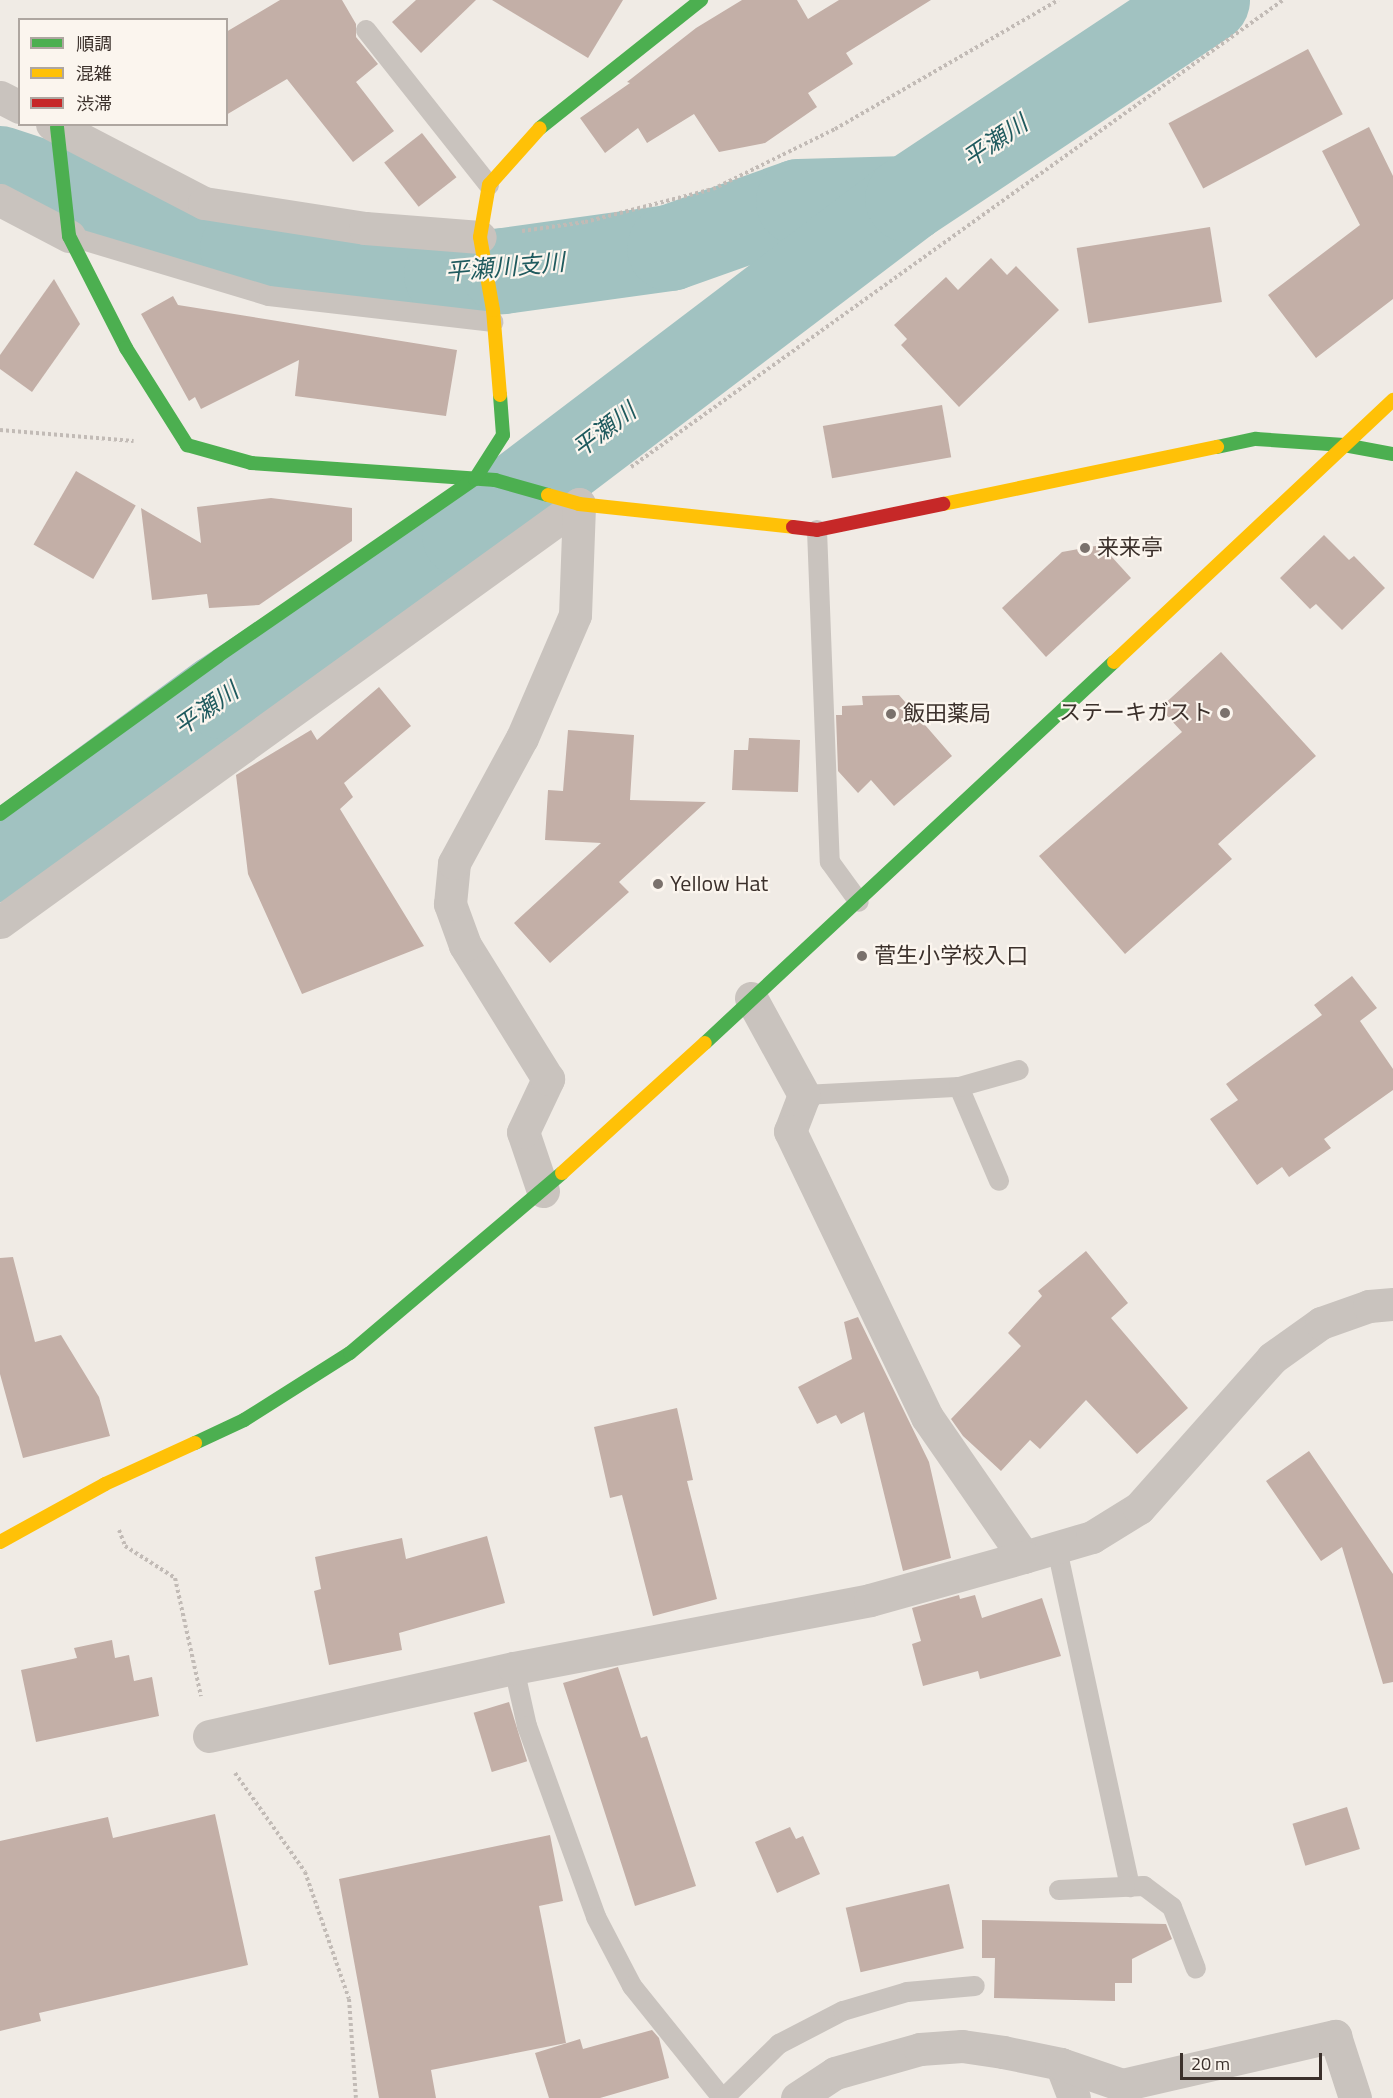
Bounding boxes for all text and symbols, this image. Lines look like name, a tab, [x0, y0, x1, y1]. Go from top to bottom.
legend	[18, 18, 228, 126]
text: 順調	[76, 30, 112, 57]
text: 混雑	[76, 60, 112, 87]
text: 渋滞	[76, 90, 112, 117]
water label: 平瀬川	[957, 109, 1033, 173]
water label: 平瀬川支川	[444, 247, 566, 287]
water label: 平瀬川	[567, 397, 641, 463]
place label: 来来亭	[1097, 535, 1163, 561]
marker: 来来亭	[1078, 541, 1092, 555]
water label: 平瀬川	[168, 677, 244, 741]
place label: ステーキガスト	[1059, 700, 1213, 726]
place label: 飯田薬局	[903, 701, 991, 727]
marker: ステーキガスト	[1218, 706, 1232, 720]
marker: 飯田薬局	[884, 707, 898, 721]
place label: Yellow Hat	[670, 871, 768, 897]
marker: Yellow Hat	[651, 877, 665, 891]
place label: 菅生小学校入口	[874, 943, 1028, 969]
marker: 菅生小学校入口	[855, 949, 869, 963]
scale bar	[1183, 2041, 1326, 2079]
text: 20 m	[1191, 2050, 1230, 2077]

